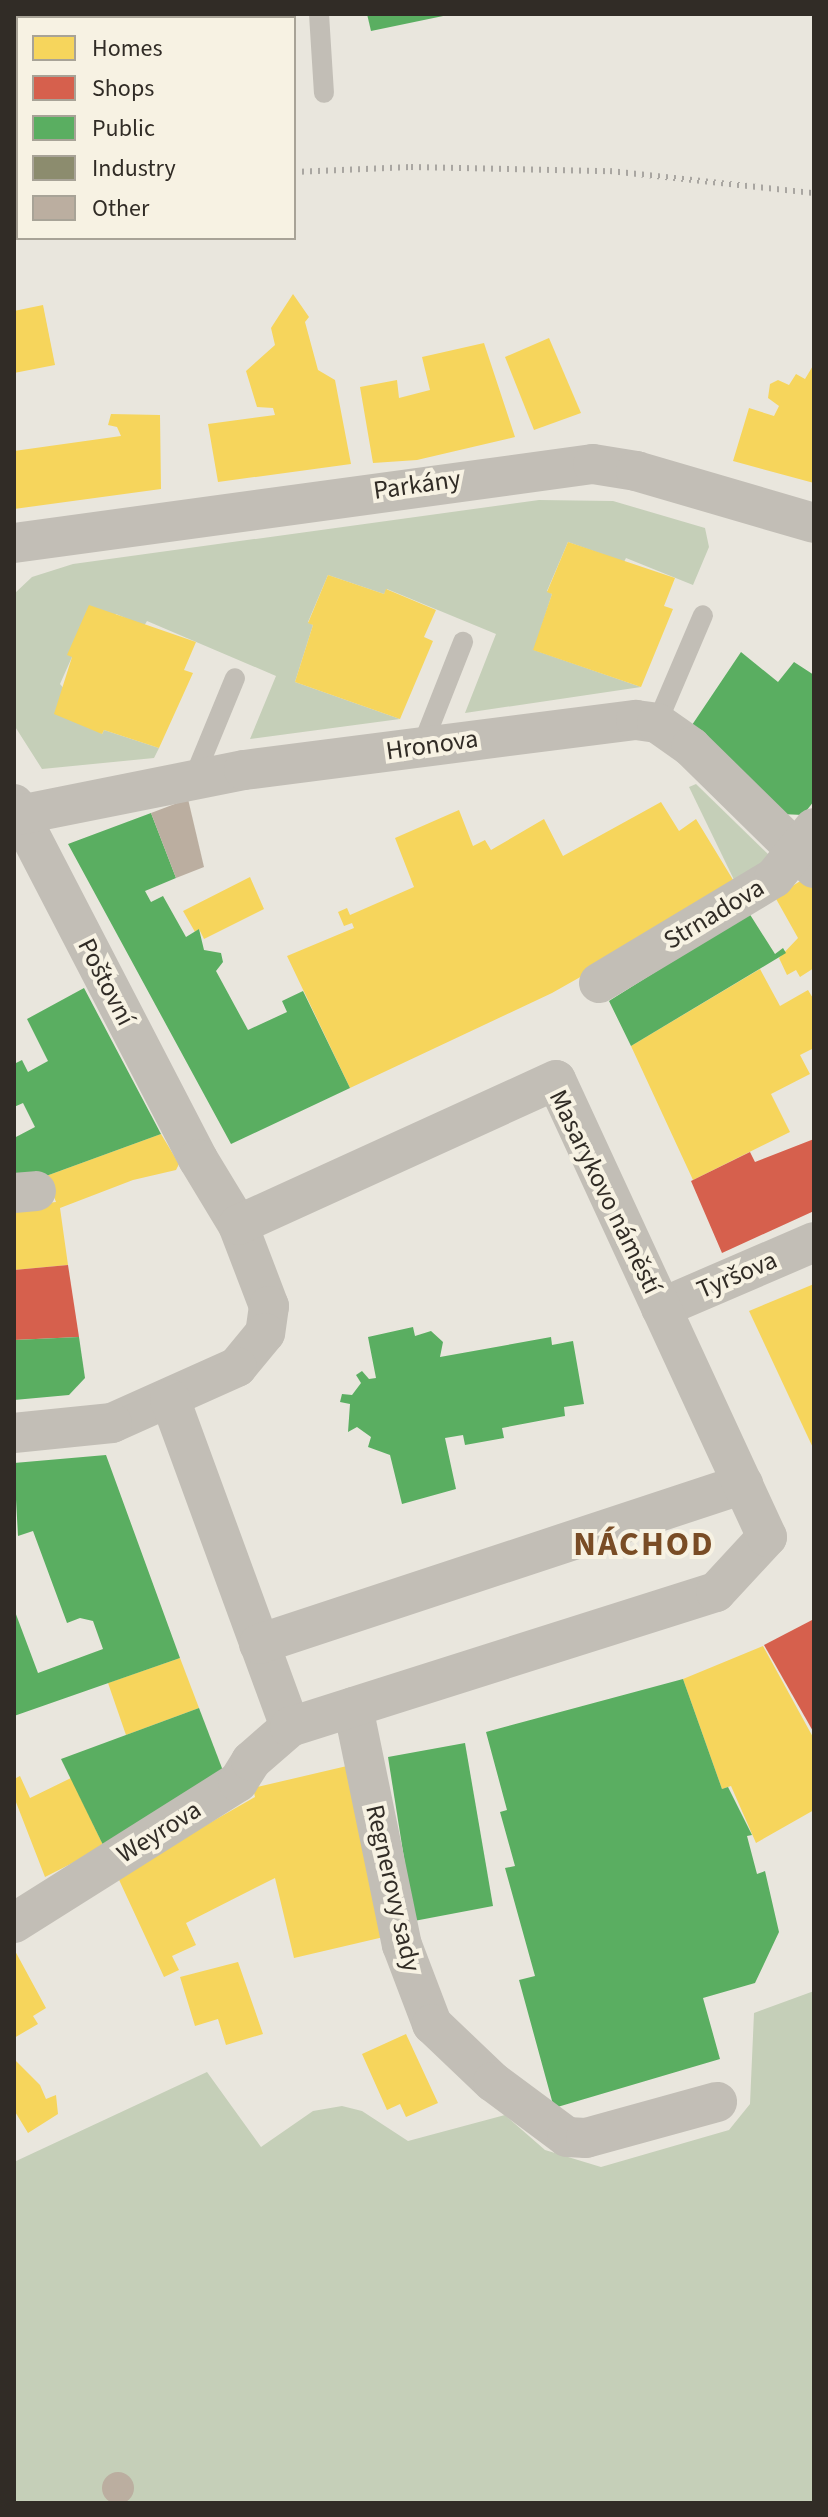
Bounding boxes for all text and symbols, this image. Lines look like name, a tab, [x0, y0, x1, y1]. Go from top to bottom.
legend	[16, 16, 296, 240]
text: Homes	[92, 31, 163, 66]
text: Shops	[92, 71, 154, 106]
text: Public	[92, 111, 155, 146]
text: Industry	[92, 151, 176, 186]
text: Other	[92, 191, 149, 226]
street label: Parkány	[371, 463, 463, 507]
street label: Hronova	[384, 723, 480, 767]
street label: Strnadova	[658, 872, 770, 956]
street label: Poštovní	[71, 933, 141, 1031]
street label: Masarykovo náměstí	[542, 1085, 668, 1299]
street label: Tyršova	[692, 1244, 782, 1306]
district label: NÁCHOD	[573, 1525, 715, 1565]
street label: Weyrova	[111, 1794, 207, 1870]
street label: Regnerovy sady	[359, 1802, 427, 1974]

